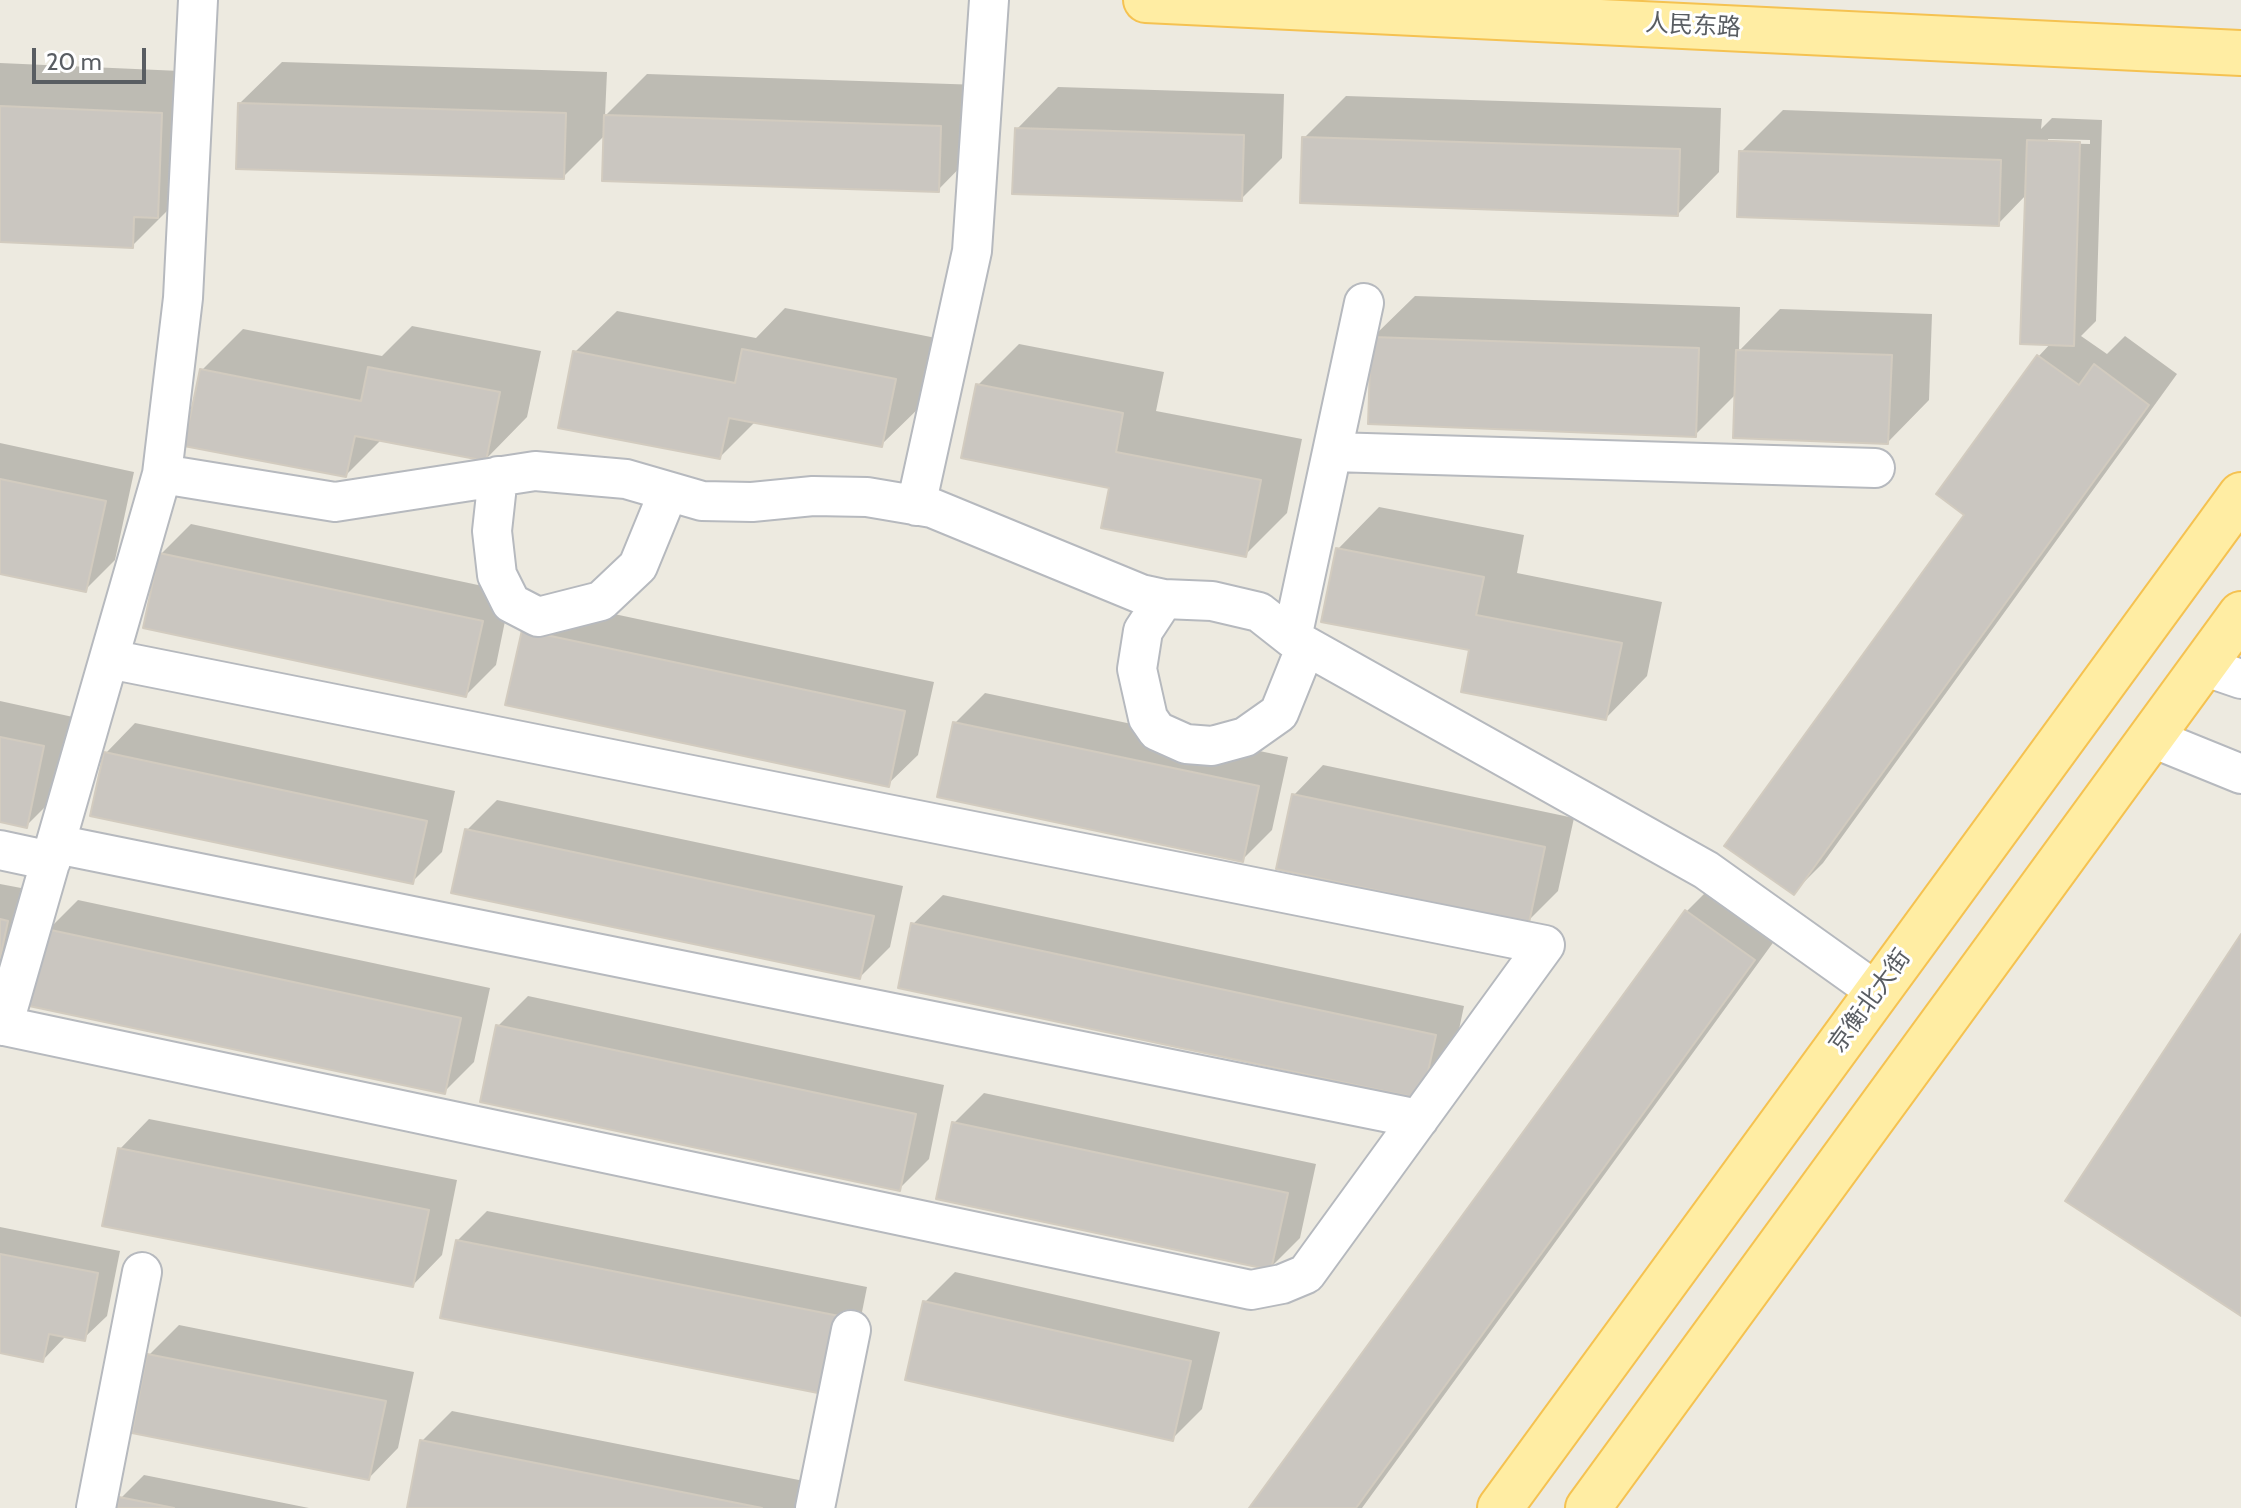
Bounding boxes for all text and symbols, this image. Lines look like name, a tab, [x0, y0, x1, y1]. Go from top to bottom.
street label: 人民东路	[1644, 9, 1742, 43]
scale bar	[36, 32, 150, 82]
text: 20 m	[46, 47, 102, 76]
street label: 京衡北大街	[1823, 944, 1917, 1058]

